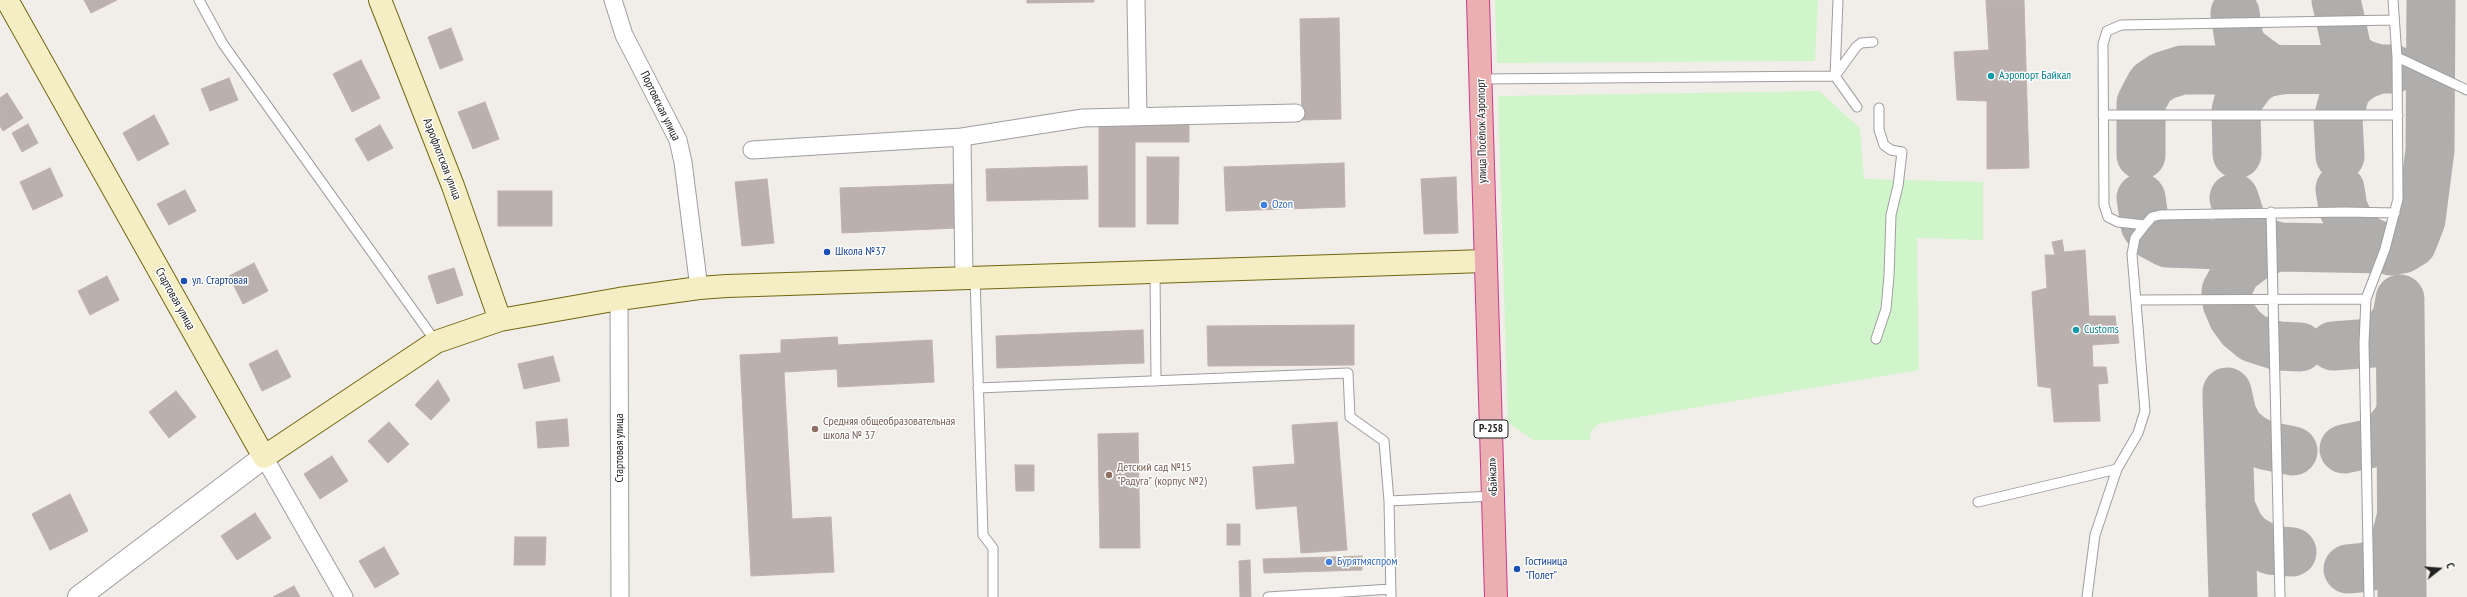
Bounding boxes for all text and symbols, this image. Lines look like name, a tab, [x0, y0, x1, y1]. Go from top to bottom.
street label: Портовская улица	[637, 69, 683, 143]
place label: Аэропорт Байкал	[1999, 69, 2071, 83]
marker: Аэропорт Байкал	[1986, 71, 1996, 81]
street label: улица Посёлок Аэропорт	[1474, 79, 1490, 183]
street label: Аэрофлотская улица	[420, 116, 464, 202]
place label: Ozon	[1272, 198, 1293, 212]
marker: Ozon	[1259, 200, 1269, 210]
place label: Школа №37	[835, 245, 886, 259]
marker: Школа №37	[822, 247, 832, 257]
street label: Стартовая улица	[152, 265, 198, 333]
place label: ул. Стартовая	[192, 274, 248, 288]
marker: ул. Стартовая	[179, 276, 189, 286]
place label: Customs	[2084, 323, 2119, 337]
marker: Customs	[2071, 325, 2081, 335]
street label: Стартовая улица	[613, 414, 627, 482]
place label: Средняя общеобразовательная школа № 37	[823, 415, 955, 443]
road number: Р-258	[1474, 420, 1508, 438]
marker: Средняя общеобразовательная школа № 37	[810, 424, 820, 434]
street label: «Байкал»	[1485, 457, 1501, 497]
place label: Детский сад №15 "Радуга" (корпус №2)	[1117, 461, 1207, 489]
marker: Детский сад №15 "Радуга" (корпус №2)	[1104, 470, 1114, 480]
north arrow	[2419, 549, 2459, 589]
place label: Бурятмяспром	[1337, 555, 1398, 569]
place label: Гостиница "Полет"	[1525, 555, 1567, 583]
marker: Бурятмяспром	[1324, 557, 1334, 567]
text: С	[2443, 561, 2458, 570]
marker: Гостиница "Полет"	[1512, 564, 1522, 574]

